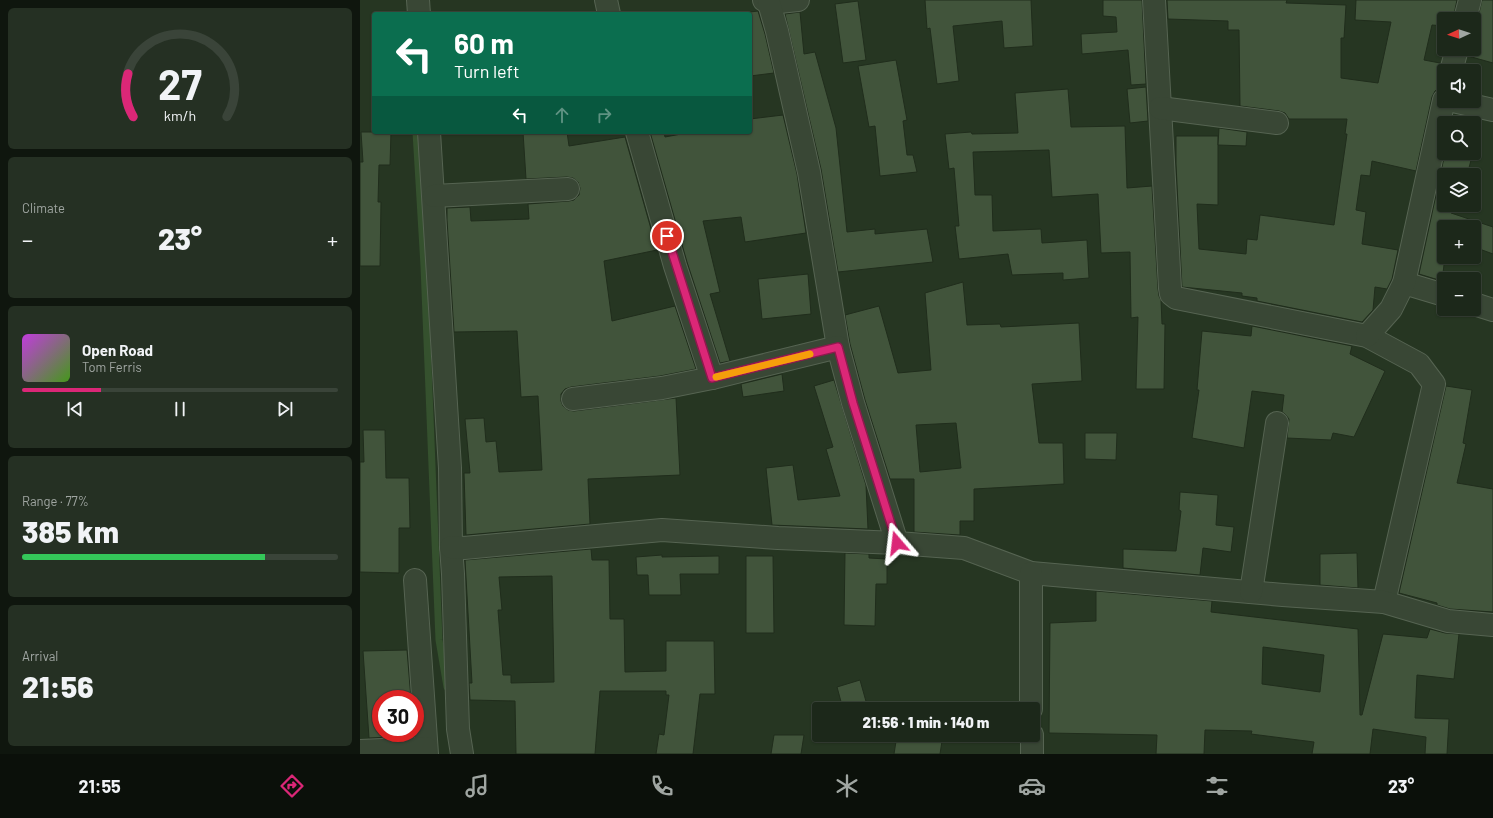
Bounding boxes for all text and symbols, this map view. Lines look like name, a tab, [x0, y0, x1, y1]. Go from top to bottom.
north arrow	[1437, 12, 1481, 56]
map controls	[1437, 12, 1481, 316]
text: 60 m	[454, 26, 514, 60]
icon: left	[388, 28, 440, 80]
text: 27	[158, 57, 202, 107]
text: Turn left	[454, 60, 520, 82]
button: sound	[1437, 64, 1481, 108]
icon: left	[509, 104, 531, 126]
icon: ahead	[551, 104, 573, 126]
icon: right	[593, 104, 615, 126]
text: km/h	[164, 106, 196, 123]
button: search	[1437, 116, 1481, 160]
button: layers	[1437, 168, 1481, 212]
text: Climate	[22, 200, 65, 216]
pin	[650, 219, 684, 253]
text: 23°	[158, 220, 202, 256]
button: +	[1437, 220, 1481, 264]
icon: arrive	[656, 225, 678, 247]
text: −	[22, 226, 33, 252]
text: +	[327, 226, 338, 252]
button: −	[1437, 272, 1481, 316]
text: Open Road	[82, 341, 153, 359]
text: Tom Ferris	[82, 359, 142, 375]
icon: previous	[64, 398, 86, 420]
icon: pause	[169, 398, 191, 420]
icon: next	[274, 398, 296, 420]
text: Range · 77%	[22, 493, 89, 509]
text: 385 km	[22, 513, 119, 549]
position arrow	[876, 522, 918, 564]
text: Arrival	[22, 648, 58, 664]
text: 21:56	[22, 668, 94, 704]
speed limit sign: 30	[372, 690, 424, 742]
text: 21:56 · 1 min · 140 m	[863, 713, 989, 731]
icon: directions	[278, 772, 306, 800]
icon: music	[463, 772, 491, 800]
icon: phone	[648, 772, 676, 800]
icon: climate	[833, 772, 861, 800]
icon: car	[1018, 772, 1046, 800]
icon: filters	[1203, 772, 1231, 800]
text: 21:55	[79, 775, 121, 797]
text: 23°	[1388, 775, 1414, 797]

